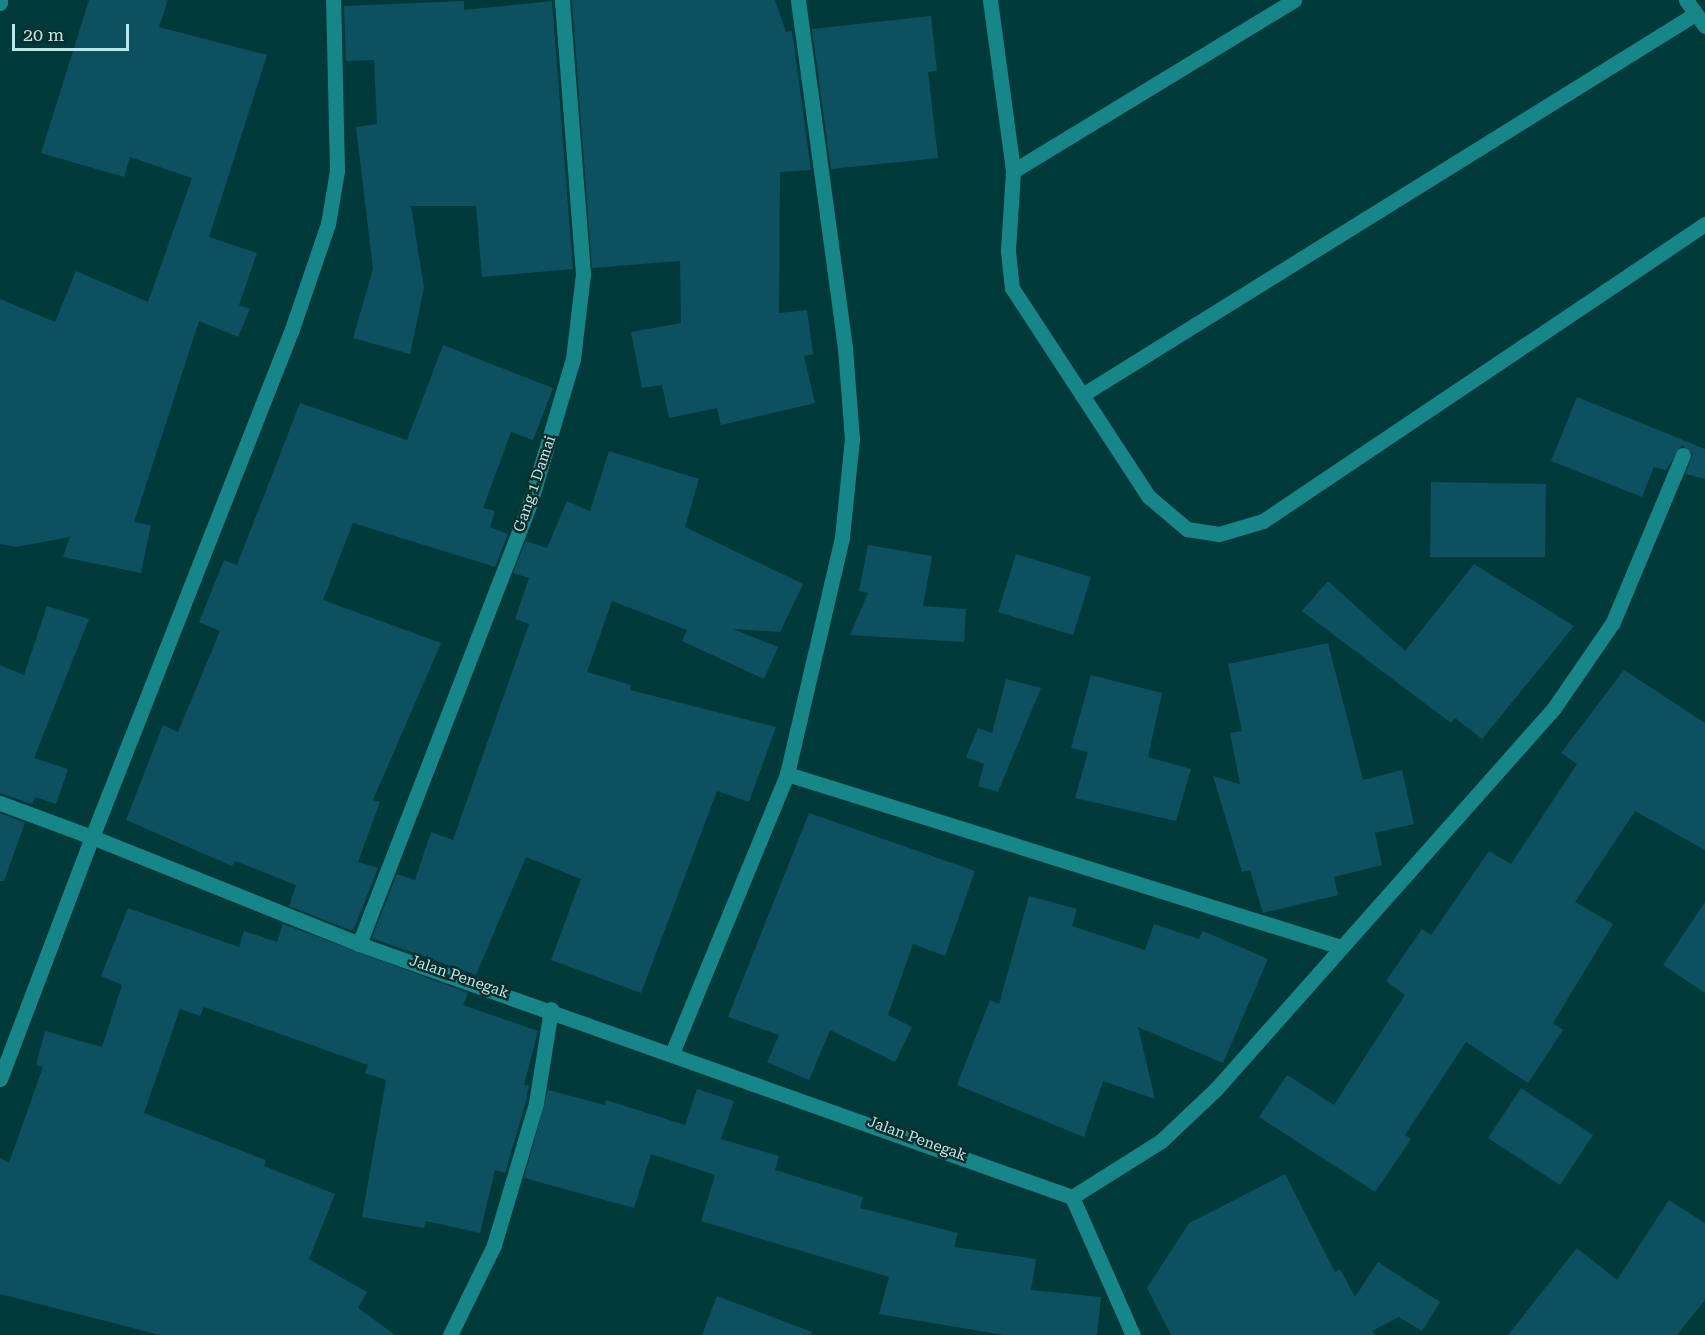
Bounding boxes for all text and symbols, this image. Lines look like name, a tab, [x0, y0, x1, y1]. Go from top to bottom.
scale bar	[15, 12, 132, 50]
text: 20 m	[23, 24, 64, 45]
street label: Gang 1 Damai	[510, 434, 560, 534]
street label: Jalan Penegak	[407, 952, 511, 1002]
street label: Jalan Penegak	[865, 1113, 969, 1165]

